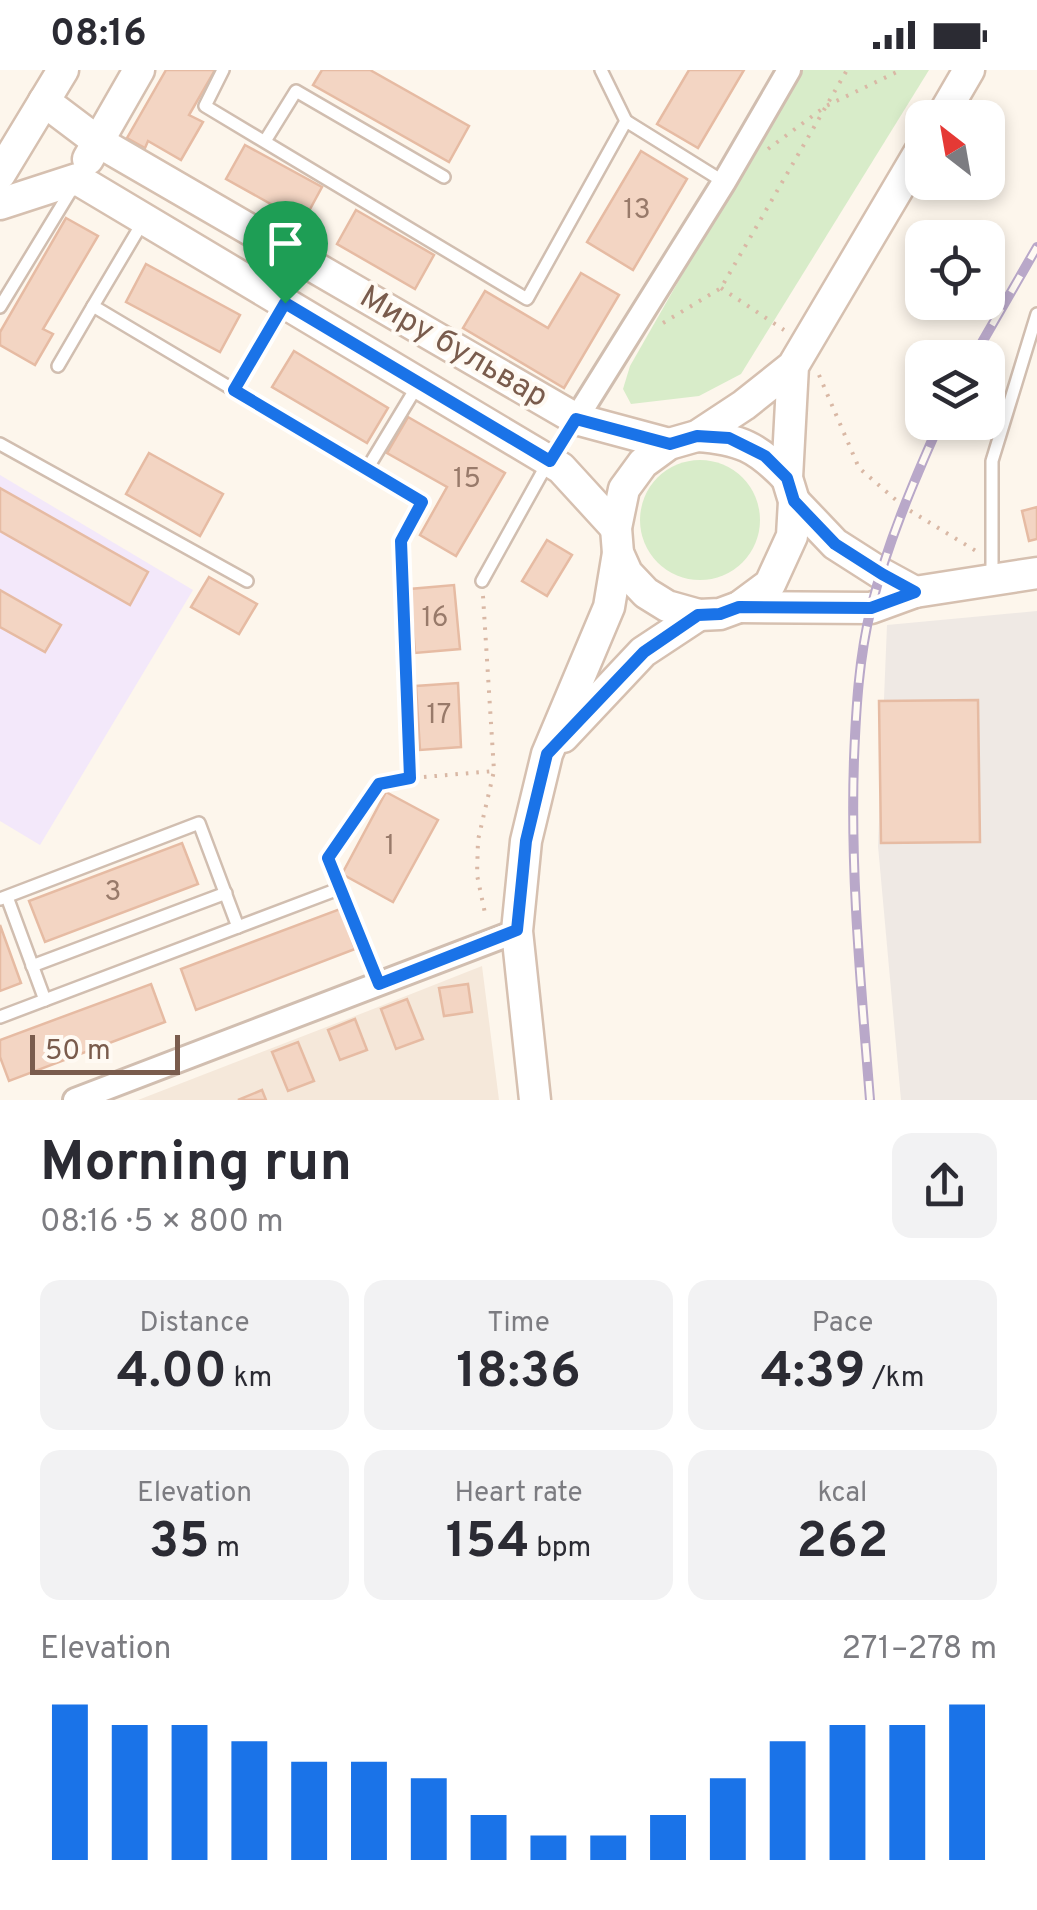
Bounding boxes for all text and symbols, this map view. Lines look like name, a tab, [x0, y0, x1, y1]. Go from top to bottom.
text: 08:16	[50, 11, 147, 60]
north arrow	[905, 100, 1005, 200]
map controls	[905, 100, 1005, 440]
house number: 13	[623, 193, 651, 229]
pin	[243, 201, 328, 304]
icon: arrive	[258, 216, 313, 271]
button: locate	[905, 220, 1005, 320]
street label: Миру бульвар	[352, 278, 554, 418]
button: layers	[905, 340, 1005, 440]
house number: 15	[453, 462, 481, 498]
house number: 16	[421, 601, 449, 637]
house number: 17	[427, 698, 451, 734]
house number: 1	[385, 829, 395, 865]
house number: 3	[105, 875, 121, 911]
scale bar	[30, 1030, 180, 1074]
text: 50 m	[45, 1034, 111, 1070]
text: Morning run	[40, 1130, 352, 1200]
button: share	[892, 1133, 997, 1238]
text: 08:16 · 5 × 800 m	[40, 1203, 284, 1243]
text: Distance	[140, 1306, 249, 1342]
text: Time	[487, 1306, 550, 1342]
text: Pace	[812, 1306, 873, 1342]
text: 4.00	[117, 1342, 227, 1405]
text: 18:36	[456, 1342, 581, 1405]
text: 4:39	[761, 1342, 866, 1405]
text: km	[227, 1361, 272, 1397]
text: /km	[866, 1361, 924, 1397]
text: Elevation	[137, 1476, 252, 1512]
text: Heart rate	[454, 1476, 583, 1512]
text: kcal	[818, 1476, 867, 1512]
text: 35	[149, 1512, 210, 1575]
text: 154	[446, 1512, 530, 1575]
text: 262	[797, 1512, 888, 1575]
text: m	[210, 1531, 240, 1567]
text: bpm	[530, 1531, 591, 1567]
text: Elevation	[40, 1630, 172, 1670]
text: 271–278 m	[842, 1630, 997, 1670]

